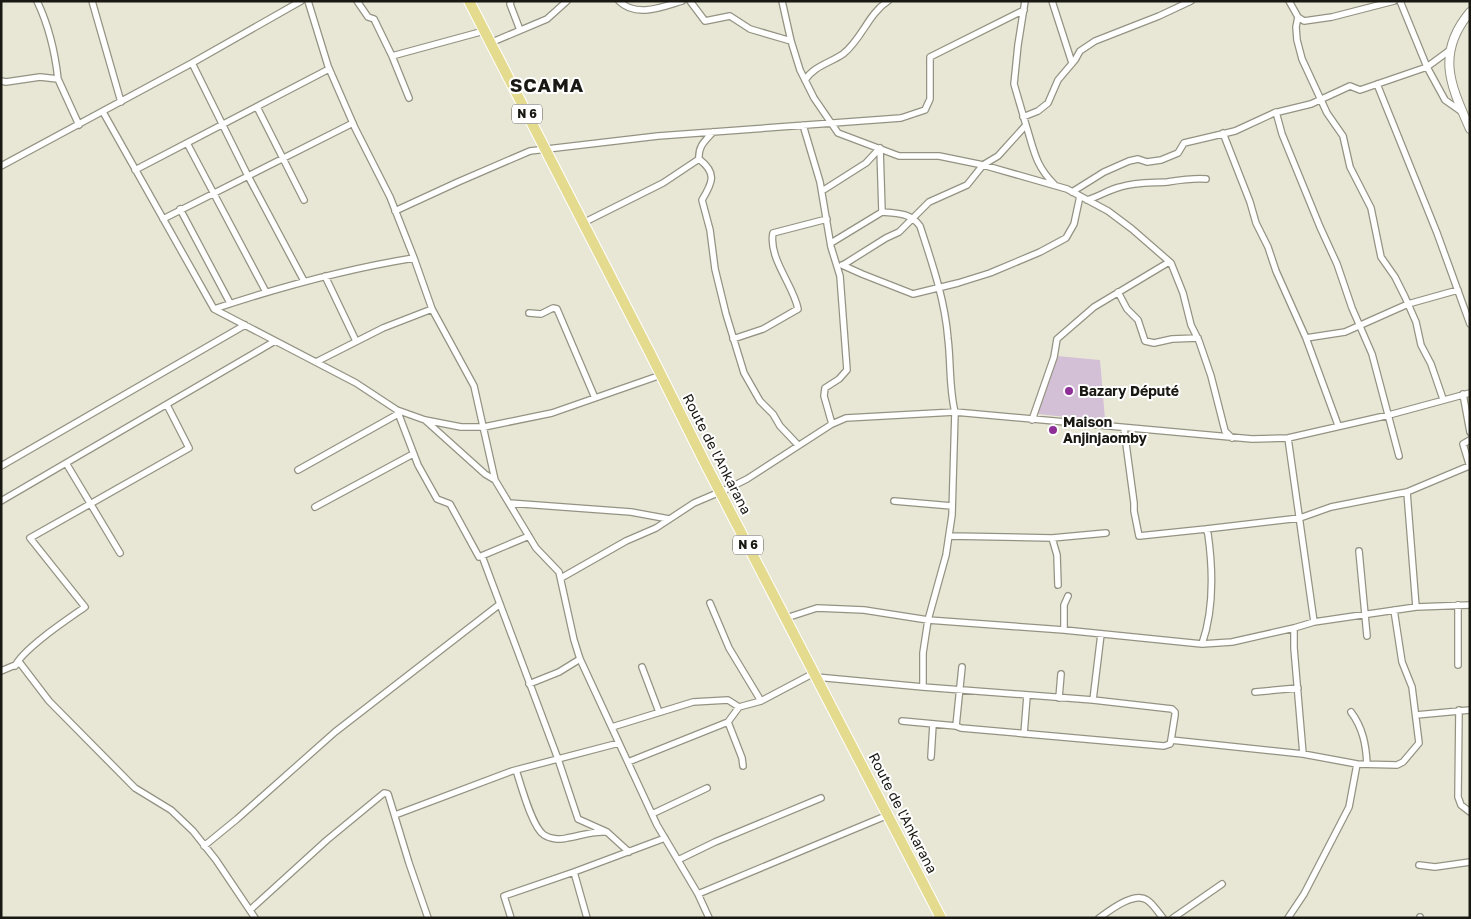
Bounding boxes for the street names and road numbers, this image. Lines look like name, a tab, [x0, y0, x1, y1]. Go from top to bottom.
road number: N 6	[512, 105, 542, 124]
street label: Route de l'Ankarana	[680, 391, 755, 517]
road number: N 6	[733, 536, 763, 554]
street label: Route de l'Ankarana	[866, 750, 941, 876]

